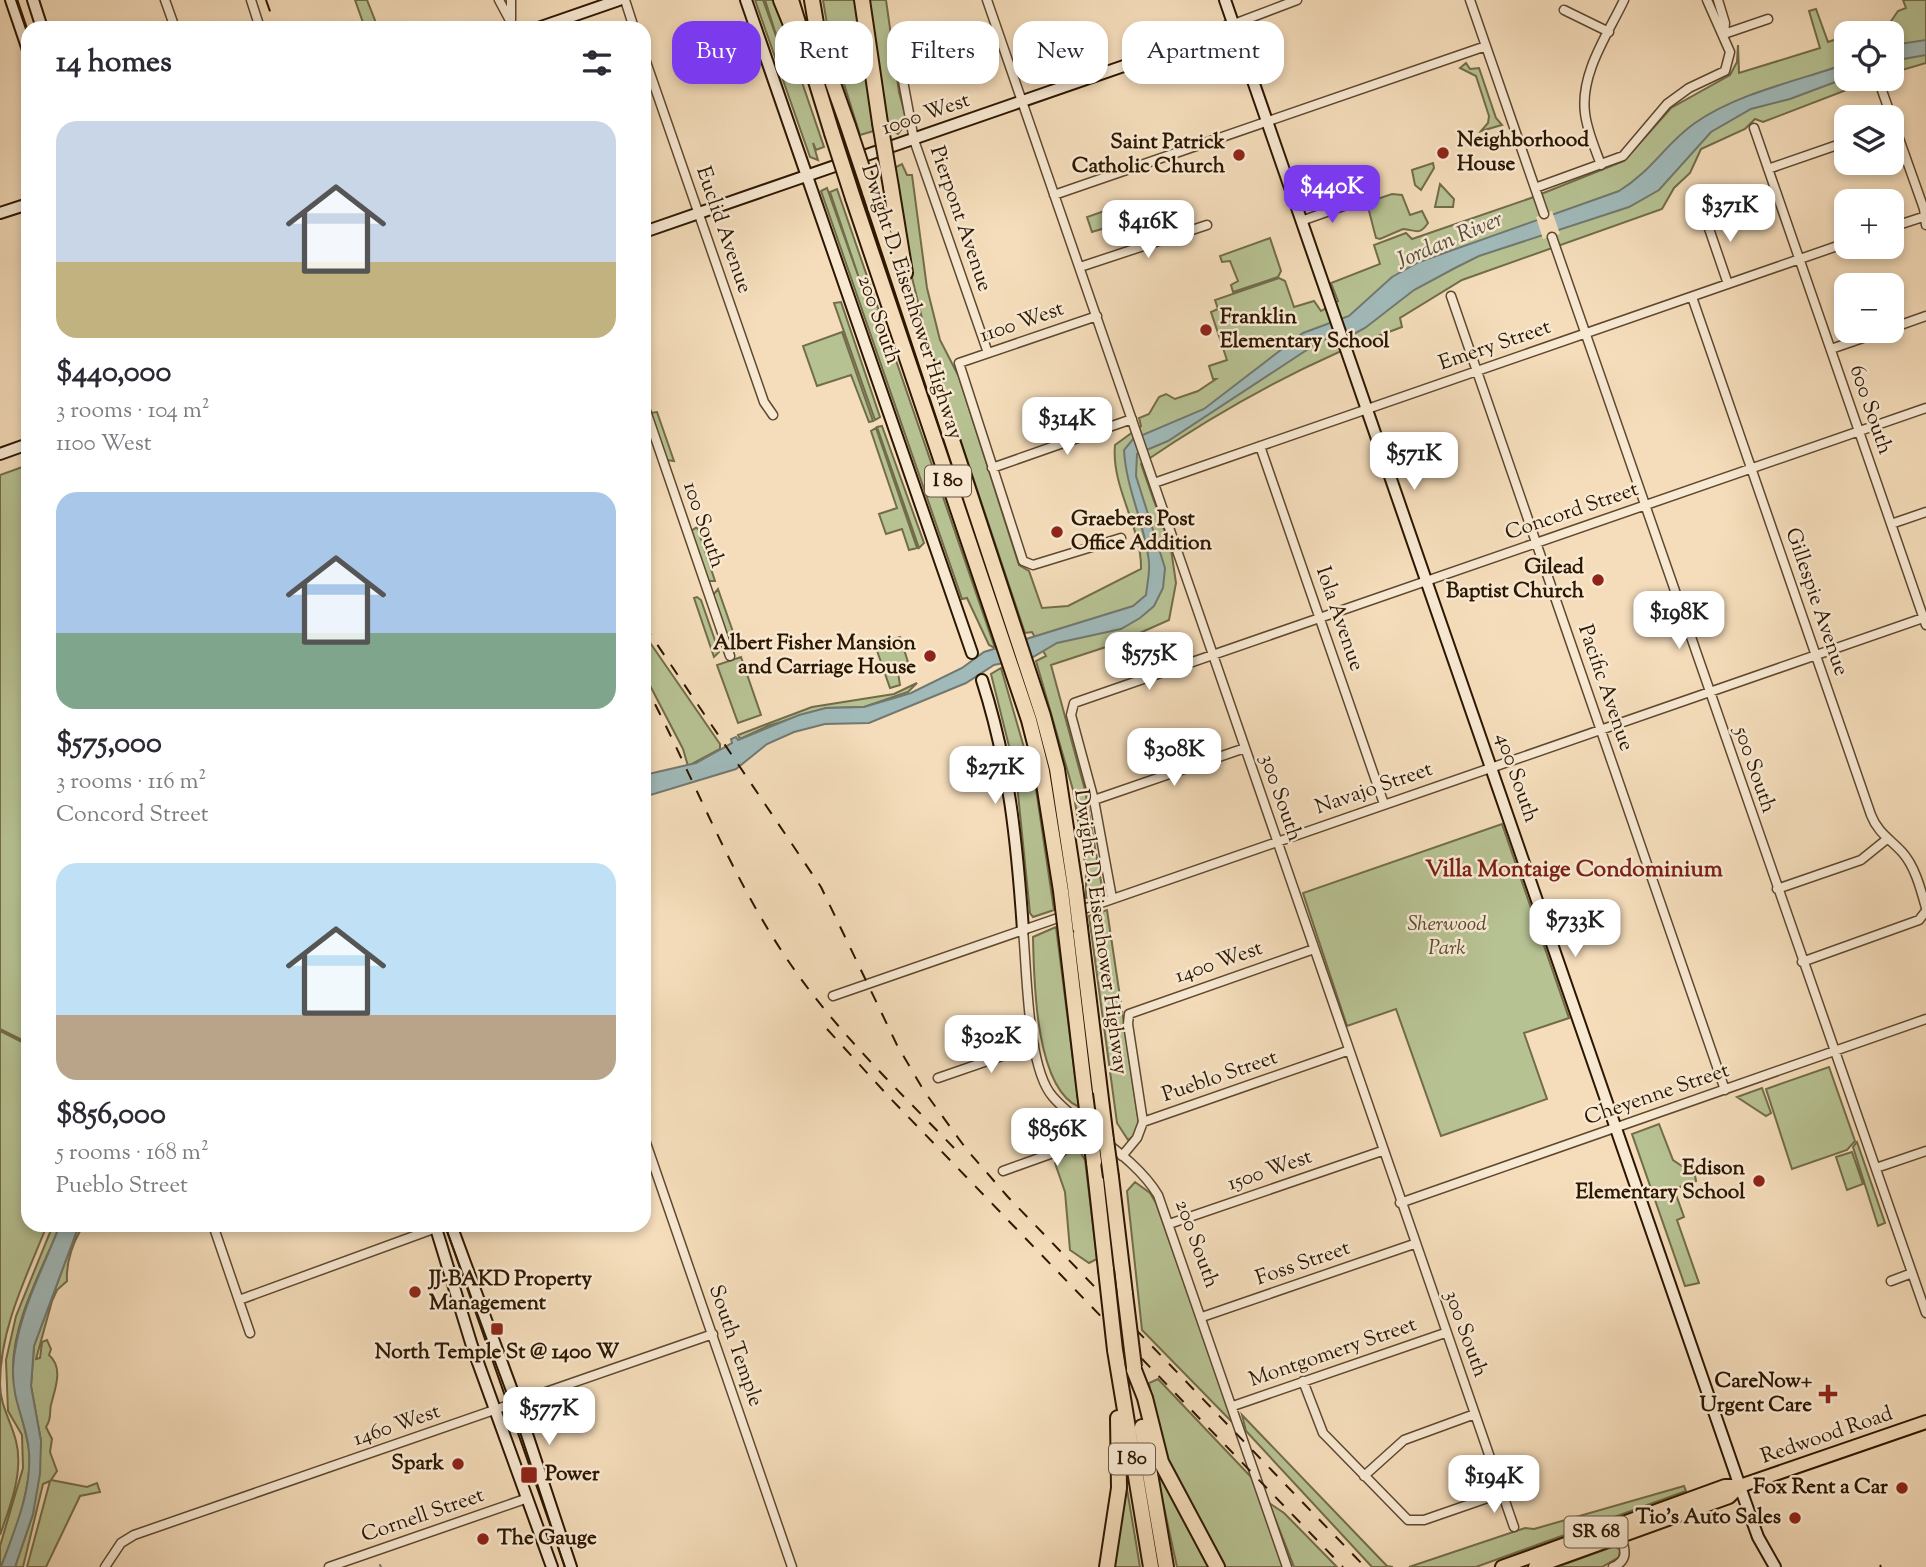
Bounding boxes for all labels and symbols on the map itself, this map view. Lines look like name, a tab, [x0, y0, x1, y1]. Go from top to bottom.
street label: 1000 West	[878, 86, 974, 144]
place label: Neighborhood House	[1457, 126, 1589, 180]
place label: Saint Patrick Catholic Church	[1072, 128, 1226, 182]
street label: Pierpont Avenue	[921, 142, 999, 296]
marker: Neighborhood House	[1435, 145, 1451, 161]
marker: Saint Patrick Catholic Church	[1231, 147, 1247, 163]
street label: Dwight D. Eisenhower Highway	[852, 161, 970, 444]
street label: Euclid Avenue	[687, 163, 759, 297]
pin: $440K	[1283, 166, 1381, 225]
pin: $371K	[1681, 184, 1779, 244]
pin: $416K	[1099, 201, 1197, 260]
water label: Jordan River	[1390, 204, 1509, 279]
street label: 200 South	[849, 272, 907, 368]
street label: 1100 West	[976, 295, 1068, 351]
place label: Franklin Elementary School	[1220, 303, 1390, 357]
street label: Emery Street	[1435, 313, 1555, 379]
marker: Franklin Elementary School	[1198, 322, 1214, 338]
street label: 600 South	[1841, 361, 1899, 459]
pin: $314K	[1018, 398, 1116, 457]
pin: $571K	[1365, 433, 1463, 492]
road number: I 80	[925, 466, 971, 496]
street label: Concord Street	[1501, 475, 1643, 549]
street label: 100 South	[674, 478, 732, 572]
place label: Graebers Post Office Addition	[1071, 505, 1212, 559]
marker: Graebers Post Office Addition	[1049, 524, 1065, 540]
street label: Gillespie Avenue	[1777, 524, 1855, 680]
place label: Gilead Baptist Church	[1446, 553, 1585, 607]
street label: Iola Avenue	[1307, 563, 1371, 675]
marker: Gilead Baptist Church	[1590, 572, 1606, 588]
pin: $198K	[1630, 592, 1728, 651]
street label: Pacific Avenue	[1569, 621, 1641, 755]
place label: Albert Fisher Mansion and Carriage House	[713, 629, 917, 683]
pin: $575K	[1100, 632, 1198, 692]
marker: Albert Fisher Mansion and Carriage House	[922, 648, 938, 664]
street label: 500 South	[1725, 722, 1783, 817]
pin: $308K	[1125, 728, 1223, 788]
street label: 400 South	[1487, 729, 1545, 827]
pin: $271K	[946, 746, 1044, 806]
street label: 300 South	[1251, 750, 1309, 846]
street label: Navajo Street	[1311, 755, 1437, 823]
street label: Dwight D. Eisenhower Highway	[1065, 787, 1135, 1077]
district label: Villa Montaige Condominium	[1425, 854, 1723, 887]
pin: $733K	[1526, 900, 1624, 959]
park label: Sherwood Park	[1407, 910, 1487, 964]
street label: 1400 West	[1171, 934, 1267, 992]
pin: $302K	[942, 1016, 1040, 1075]
street label: Pueblo Street	[1158, 1043, 1282, 1111]
street label: Cheyenne Street	[1581, 1056, 1733, 1134]
pin: $856K	[1008, 1108, 1106, 1168]
street label: 1500 West	[1224, 1143, 1316, 1199]
place label: Edison Elementary School	[1576, 1154, 1746, 1208]
marker: Edison Elementary School	[1751, 1173, 1767, 1189]
street label: 200 South	[1166, 1196, 1226, 1292]
street label: Foss Street	[1252, 1234, 1354, 1294]
place label: JJ-BAKD Property Management	[427, 1265, 593, 1319]
street label: South Temple	[700, 1281, 770, 1411]
marker: JJ-BAKD Property Management	[407, 1284, 423, 1300]
street label: 300 South	[1435, 1286, 1495, 1382]
street label: Montgomery Street	[1245, 1310, 1421, 1396]
marker: North Temple St @ 1400 W	[489, 1321, 505, 1337]
place label: North Temple St @ 1400 W	[375, 1338, 620, 1368]
place label: CareNow+ Urgent Care	[1700, 1367, 1812, 1421]
marker: CareNow+ Urgent Care	[1818, 1384, 1838, 1404]
pin: $577K	[500, 1388, 598, 1447]
street label: 1460 West	[350, 1397, 444, 1455]
street label: Redwood Road	[1757, 1399, 1897, 1473]
road number: I 80	[1109, 1443, 1155, 1474]
place label: Spark	[391, 1449, 445, 1479]
marker: Spark	[450, 1456, 466, 1472]
pin: $194K	[1445, 1456, 1543, 1515]
place label: Power	[545, 1460, 600, 1490]
marker: Power	[519, 1465, 539, 1485]
place label: Fox Rent a Car	[1753, 1473, 1888, 1503]
marker: Fox Rent a Car	[1894, 1480, 1910, 1496]
street label: Cornell Street	[358, 1481, 488, 1551]
place label: Tio's Auto Sales	[1635, 1503, 1781, 1533]
marker: Tio's Auto Sales	[1787, 1510, 1803, 1526]
road number: SR 68	[1564, 1516, 1628, 1548]
place label: The Gauge	[497, 1524, 597, 1554]
marker: The Gauge	[475, 1531, 491, 1547]

